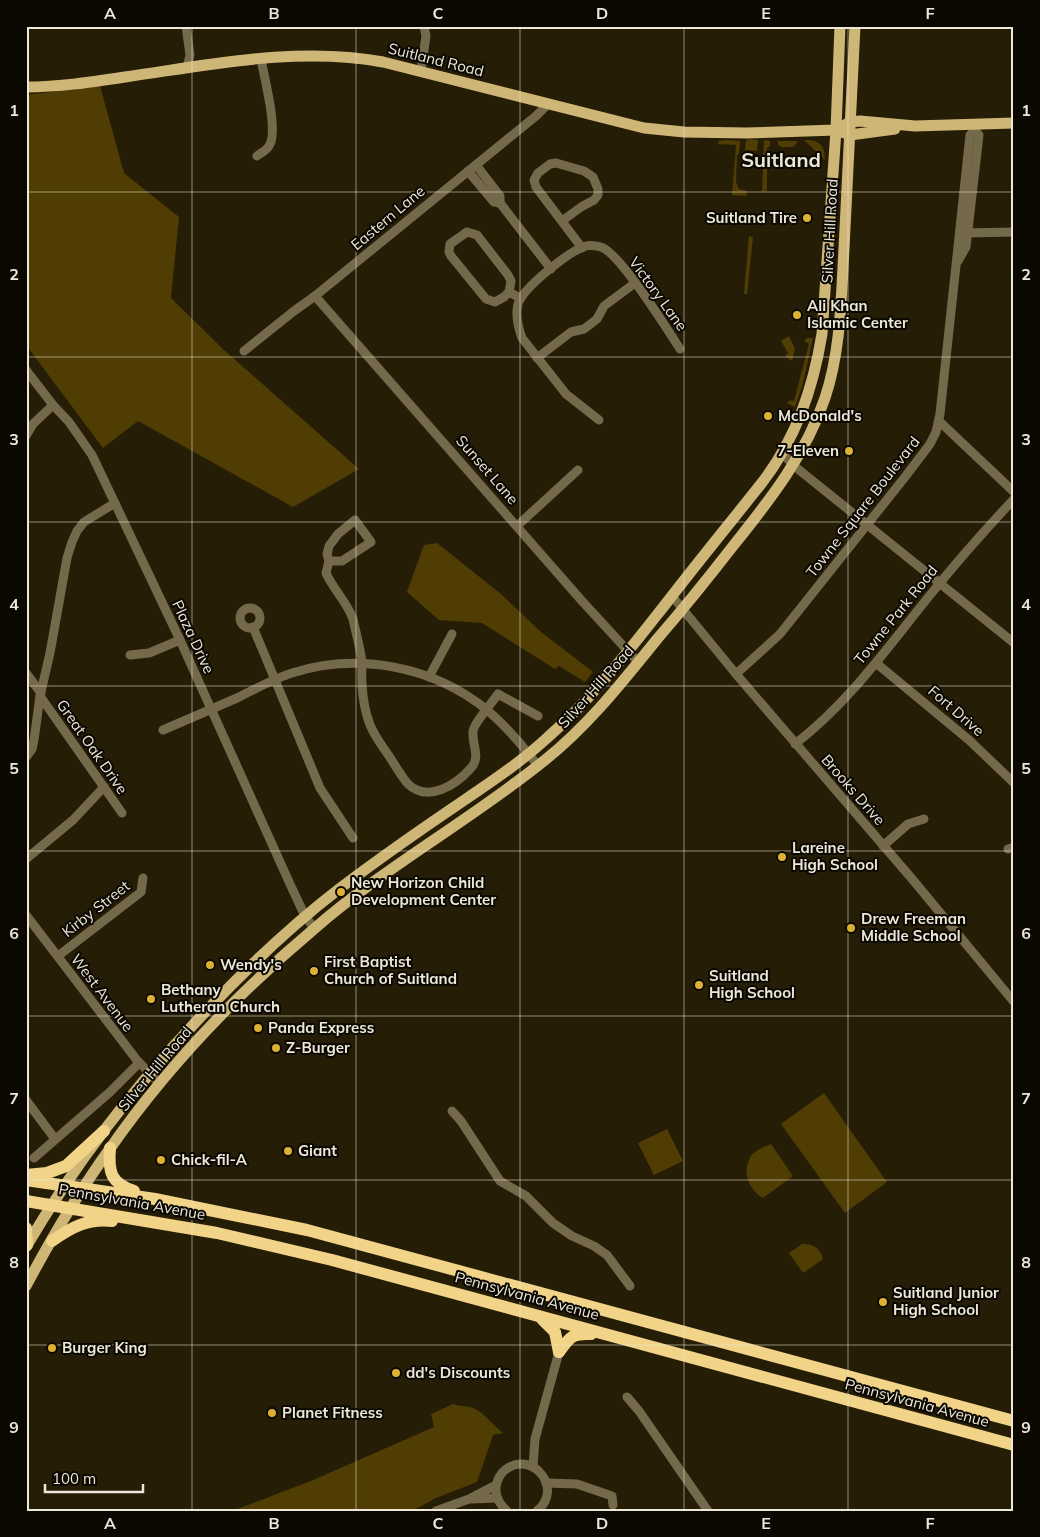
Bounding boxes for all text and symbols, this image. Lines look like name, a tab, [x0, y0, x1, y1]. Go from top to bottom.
text: A	[104, 3, 116, 23]
text: B	[268, 3, 280, 23]
text: C	[433, 3, 444, 23]
text: D	[596, 3, 608, 23]
text: E	[761, 3, 771, 23]
text: F	[925, 3, 935, 23]
street label: Suitland Road	[386, 38, 486, 81]
text: 1	[9, 100, 19, 120]
text: 1	[1021, 100, 1031, 120]
district label: Suitland	[741, 147, 821, 172]
street label: Silver Hill Road	[817, 178, 842, 284]
street label: Eastern Lane	[347, 181, 429, 254]
place label: Suitland Tire	[706, 208, 797, 227]
marker: Suitland Tire	[801, 212, 813, 224]
street label: Victory Lane	[625, 253, 692, 335]
text: 2	[9, 264, 19, 284]
text: 2	[1021, 264, 1031, 284]
place label: Ali Khan Islamic Center	[807, 296, 908, 332]
marker: Ali Khan Islamic Center	[791, 309, 803, 321]
place label: McDonald's	[778, 406, 862, 425]
marker: McDonald's	[762, 410, 774, 422]
text: 3	[9, 429, 19, 449]
text: 3	[1021, 429, 1031, 449]
street label: Sunset Lane	[452, 431, 523, 508]
street label: Towne Square Boulevard	[802, 432, 924, 581]
place label: 7-Eleven	[777, 441, 839, 460]
marker: 7-Eleven	[843, 445, 855, 457]
street label: Towne Park Road	[850, 561, 942, 668]
text: 4	[9, 594, 19, 614]
text: 4	[1021, 594, 1031, 614]
street label: Plaza Drive	[168, 597, 219, 677]
street label: Silver Hill Road	[554, 641, 638, 732]
street label: Fort Drive	[924, 681, 988, 740]
street label: Great Oak Drive	[53, 696, 132, 798]
street label: Brooks Drive	[817, 750, 889, 829]
text: 5	[9, 758, 19, 778]
text: 5	[1021, 758, 1031, 778]
place label: Lareine High School	[792, 838, 878, 874]
marker: Lareine High School	[776, 851, 788, 863]
place label: New Horizon Child Development Center	[351, 873, 496, 909]
street label: Kirby Street	[58, 876, 133, 941]
marker: New Horizon Child Development Center	[335, 886, 347, 898]
place label: Drew Freeman Middle School	[861, 909, 966, 945]
marker: Drew Freeman Middle School	[845, 922, 857, 934]
text: 6	[9, 923, 19, 943]
text: 6	[1021, 923, 1031, 943]
street label: West Avenue	[67, 950, 138, 1035]
place label: First Baptist Church of Suitland	[324, 952, 457, 988]
place label: Wendy's	[220, 955, 282, 974]
marker: Wendy's	[204, 959, 216, 971]
marker: First Baptist Church of Suitland	[308, 965, 320, 977]
place label: Suitland High School	[709, 966, 795, 1002]
marker: Suitland High School	[693, 979, 705, 991]
place label: Bethany Lutheran Church	[161, 980, 280, 1016]
marker: Bethany Lutheran Church	[145, 993, 157, 1005]
place label: Panda Express	[268, 1018, 374, 1037]
street label: Silver Hill Road	[114, 1022, 196, 1115]
marker: Panda Express	[252, 1022, 264, 1034]
place label: Z-Burger	[286, 1038, 350, 1057]
marker: Z-Burger	[270, 1042, 282, 1054]
text: 7	[9, 1088, 19, 1108]
text: 7	[1021, 1088, 1031, 1108]
place label: Giant	[298, 1141, 337, 1160]
marker: Giant	[282, 1145, 294, 1157]
place label: Chick-fil-A	[171, 1150, 248, 1169]
marker: Chick-fil-A	[155, 1154, 167, 1166]
street label: Pennsylvania Avenue	[57, 1179, 207, 1224]
text: 8	[9, 1252, 19, 1272]
text: 8	[1021, 1252, 1031, 1272]
street label: Pennsylvania Avenue	[453, 1267, 601, 1324]
place label: Suitland Junior High School	[893, 1283, 999, 1319]
marker: Suitland Junior High School	[877, 1296, 889, 1308]
place label: Burger King	[62, 1338, 147, 1357]
marker: Burger King	[46, 1342, 58, 1354]
place label: dd's Discounts	[406, 1363, 510, 1382]
marker: dd's Discounts	[390, 1367, 402, 1379]
street label: Pennsylvania Avenue	[843, 1374, 991, 1431]
place label: Planet Fitness	[282, 1403, 383, 1422]
marker: Planet Fitness	[266, 1407, 278, 1419]
text: 9	[9, 1417, 19, 1437]
text: 9	[1021, 1417, 1031, 1437]
scale bar	[45, 1462, 142, 1494]
text: 100 m	[52, 1469, 96, 1488]
text: A	[104, 1513, 116, 1533]
text: B	[268, 1513, 280, 1533]
text: C	[433, 1513, 444, 1533]
text: D	[596, 1513, 608, 1533]
text: E	[761, 1513, 771, 1533]
text: F	[925, 1513, 935, 1533]

